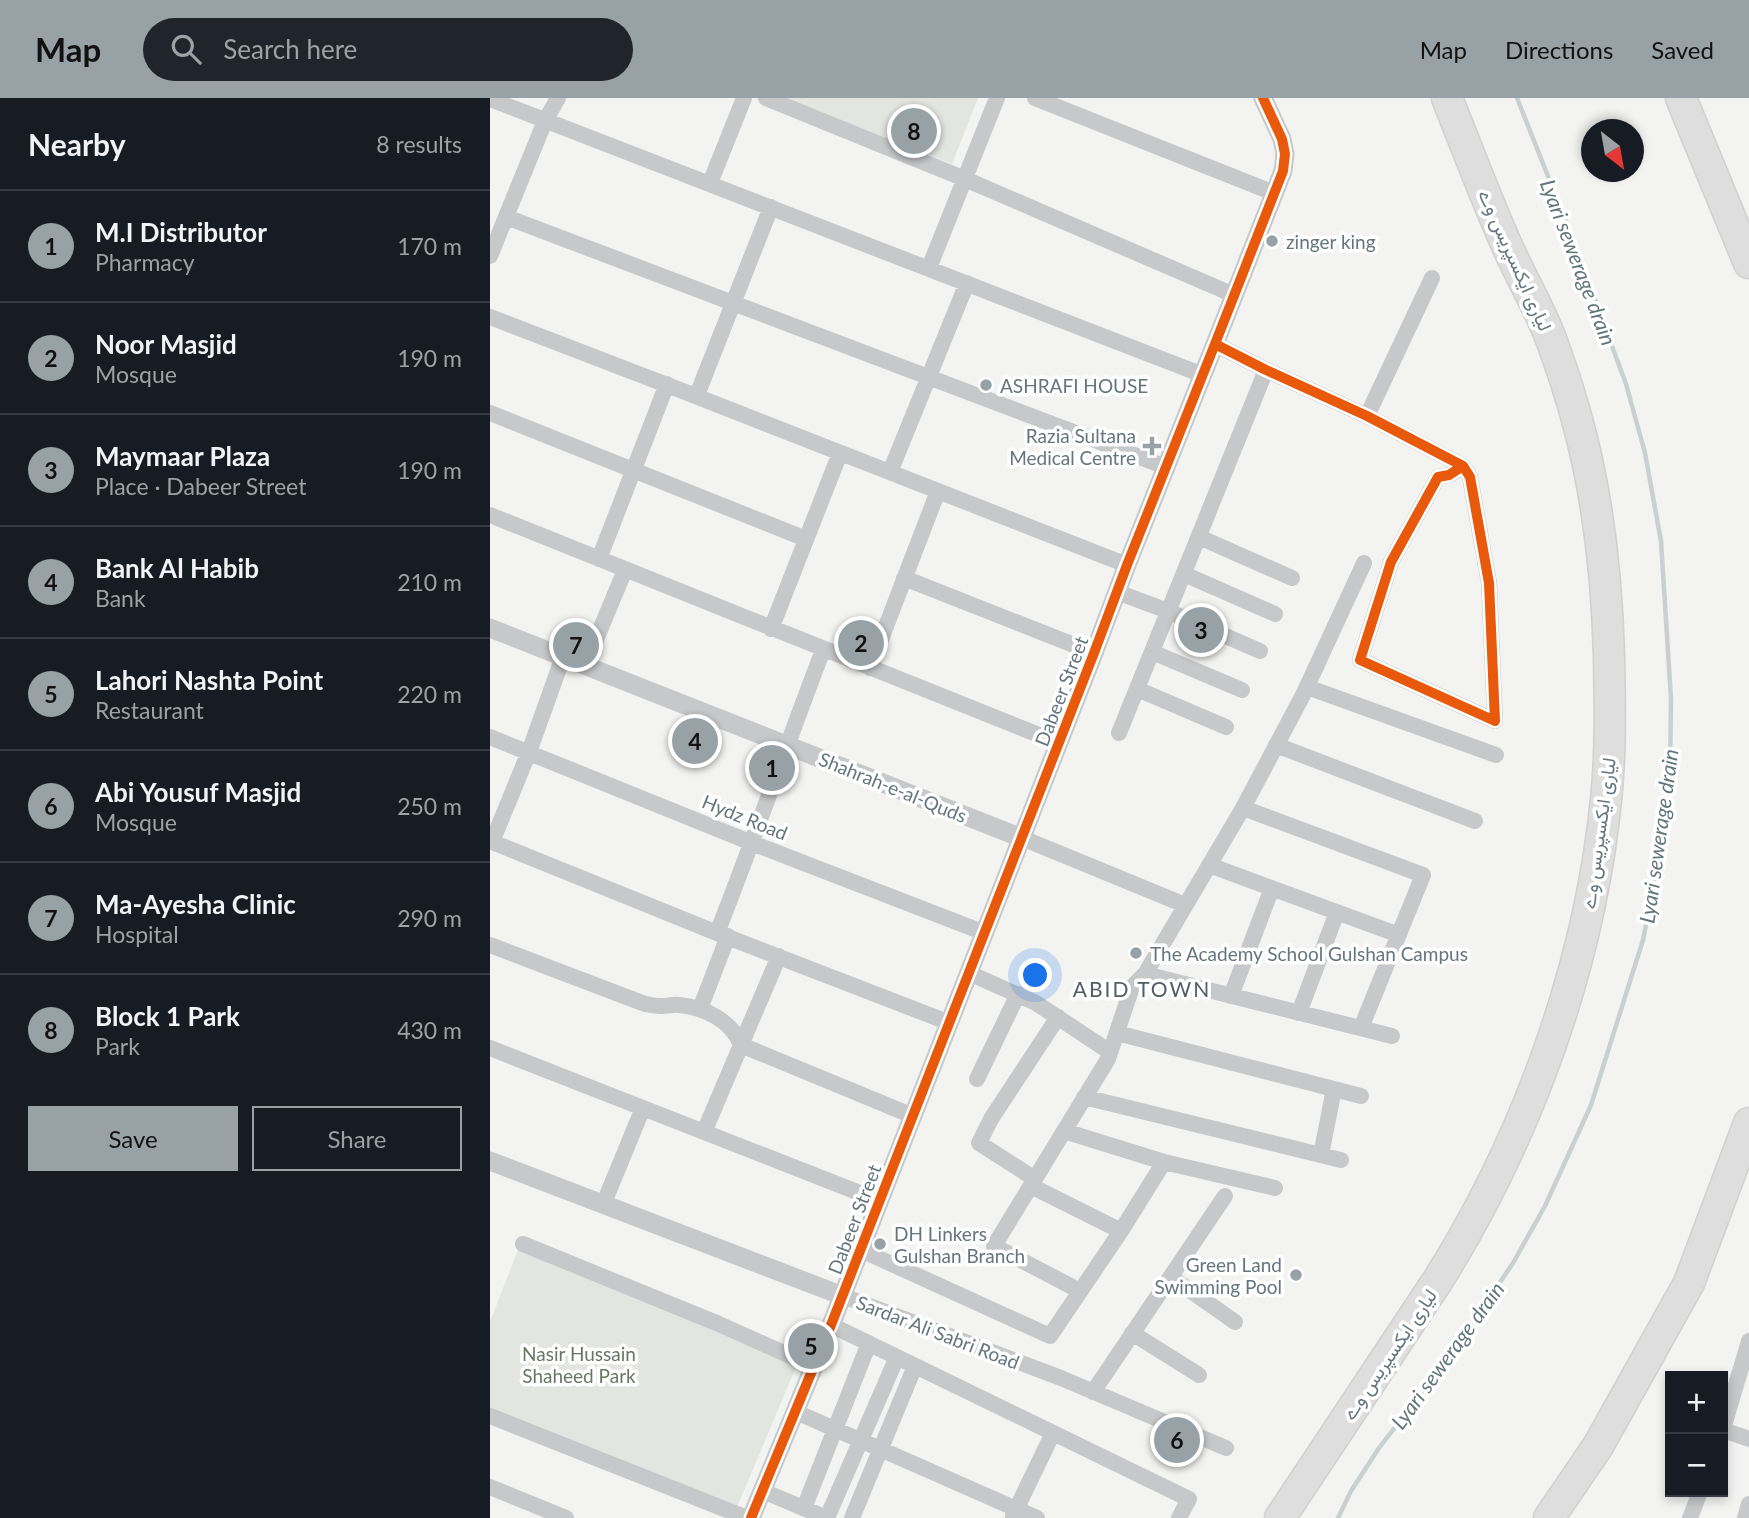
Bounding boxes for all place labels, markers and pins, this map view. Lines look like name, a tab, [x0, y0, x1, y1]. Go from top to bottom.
pin: 8	[891, 105, 937, 157]
place label: zinger king	[1286, 230, 1376, 253]
marker: zinger king	[1264, 233, 1280, 249]
place label: ASHRAFI HOUSE	[1000, 374, 1148, 397]
marker: ASHRAFI HOUSE	[978, 377, 994, 393]
place label: Razia Sultana Medical Centre	[1009, 424, 1136, 469]
marker: Razia Sultana Medical Centre	[1142, 436, 1162, 456]
pin: 3	[1178, 604, 1224, 656]
pin: 2	[838, 617, 884, 669]
pin: 7	[553, 619, 599, 671]
pin: 4	[672, 715, 718, 767]
pin: 1	[749, 742, 795, 794]
place label: The Academy School Gulshan Campus	[1150, 942, 1468, 965]
marker: The Academy School Gulshan Campus	[1128, 945, 1144, 961]
place label: DH Linkers Gulshan Branch	[894, 1222, 1025, 1267]
marker: DH Linkers Gulshan Branch	[872, 1236, 888, 1252]
place label: Green Land Swimming Pool	[1154, 1253, 1282, 1298]
marker: Green Land Swimming Pool	[1288, 1267, 1304, 1283]
pin: 5	[788, 1320, 834, 1372]
pin: 6	[1154, 1414, 1200, 1466]

